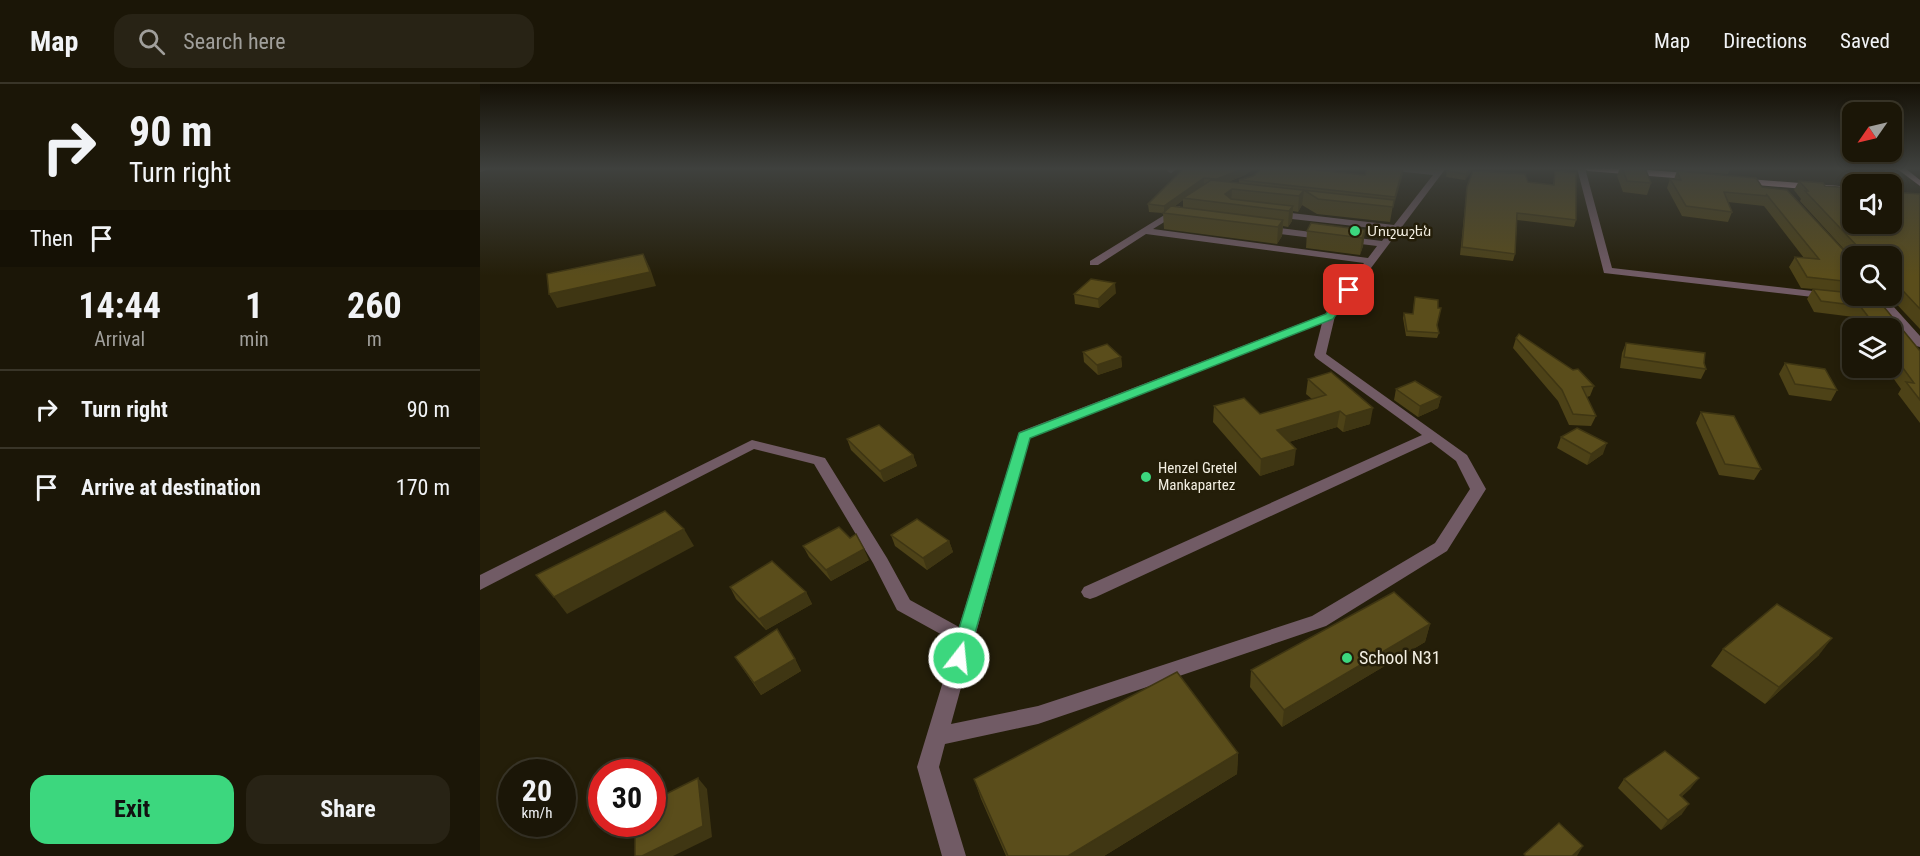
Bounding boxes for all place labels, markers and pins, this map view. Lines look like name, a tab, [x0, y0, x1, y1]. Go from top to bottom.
place label: Մուշաշեն	[1367, 223, 1431, 239]
marker: Մուշաշեն	[1348, 224, 1362, 238]
pin	[1323, 264, 1374, 315]
place label: Henzel Gretel Mankapartez	[1158, 459, 1237, 494]
marker: Henzel Gretel Mankapartez	[1139, 470, 1153, 484]
place label: School N31	[1359, 647, 1441, 668]
marker: School N31	[1340, 651, 1354, 665]

